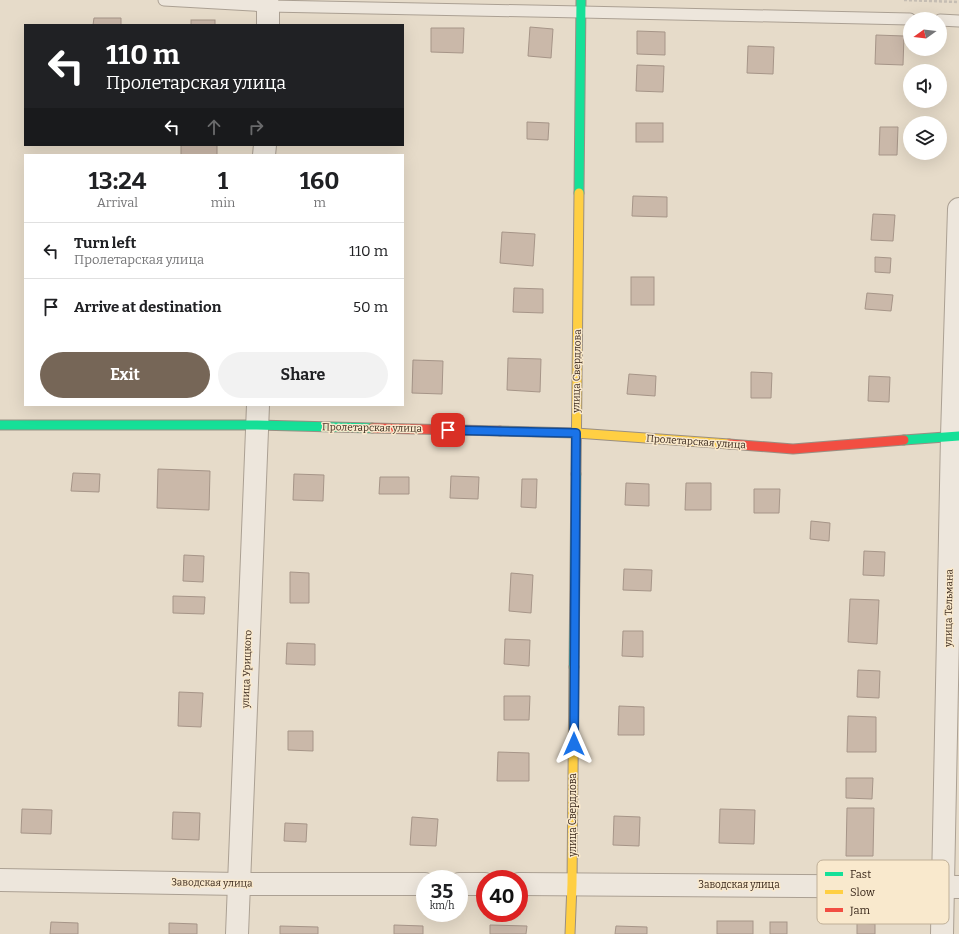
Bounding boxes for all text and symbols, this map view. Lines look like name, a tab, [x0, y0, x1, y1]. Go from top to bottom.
north arrow	[903, 12, 947, 56]
map controls	[903, 12, 947, 160]
text: 110 m	[106, 38, 180, 71]
icon: left	[40, 40, 92, 92]
button: sound	[903, 64, 947, 108]
text: Пролетарская улица	[106, 72, 286, 94]
icon: left	[161, 116, 183, 138]
icon: ahead	[203, 116, 225, 138]
icon: right	[245, 116, 267, 138]
button: layers	[903, 116, 947, 160]
text: 13:24	[88, 167, 146, 195]
text: 1	[218, 167, 228, 195]
text: 160	[300, 167, 340, 195]
text: Arrival	[97, 195, 138, 210]
text: min	[211, 195, 235, 210]
text: m	[313, 195, 326, 210]
text: Turn left	[74, 234, 136, 252]
icon: left	[40, 240, 62, 262]
text: 110 m	[349, 242, 388, 260]
text: Пролетарская улица	[74, 252, 204, 267]
icon: arrive	[40, 296, 62, 318]
text: Arrive at destination	[74, 298, 221, 316]
text: 50 m	[353, 298, 388, 316]
street label: улица Свердлова	[570, 329, 584, 414]
button: Exit	[40, 352, 210, 398]
button: Share	[218, 352, 388, 398]
pin	[431, 413, 465, 447]
icon: arrive	[437, 419, 459, 441]
street label: Пролетарская улица	[322, 421, 423, 435]
street label: Пролетарская улица	[646, 433, 747, 452]
street label: улица Тельмана	[942, 568, 956, 648]
street label: улица Урицкого	[240, 629, 254, 709]
position arrow	[553, 723, 595, 765]
street label: улица Свердлова	[567, 773, 579, 858]
legend	[817, 860, 949, 924]
text: Fast	[850, 868, 871, 881]
speed limit sign: 40	[476, 870, 528, 922]
street label: Заводская улица	[171, 876, 253, 890]
text: 35	[431, 879, 453, 903]
street label: Заводская улица	[698, 879, 780, 891]
text: Slow	[850, 886, 875, 899]
text: km/h	[430, 900, 454, 912]
text: Jam	[849, 904, 870, 917]

